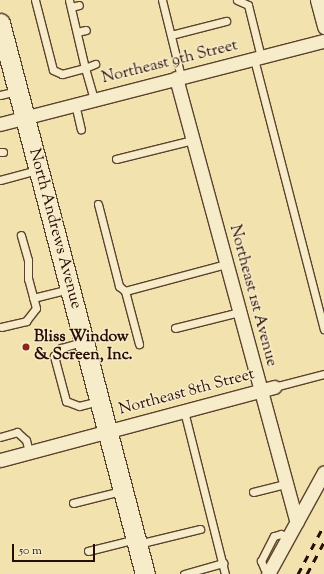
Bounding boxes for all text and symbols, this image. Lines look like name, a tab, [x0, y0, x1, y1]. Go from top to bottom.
street label: Northeast 9th Street	[100, 37, 240, 89]
street label: North Andrews Avenue	[23, 147, 85, 311]
street label: Northeast 1st Avenue	[224, 223, 280, 369]
place label: Bliss Window & Screen, Inc.	[34, 328, 132, 366]
marker: Bliss Window & Screen, Inc.	[21, 342, 31, 352]
street label: Northeast 8th Street	[117, 366, 257, 420]
scale bar	[14, 536, 97, 562]
text: 50 m	[19, 542, 42, 560]

